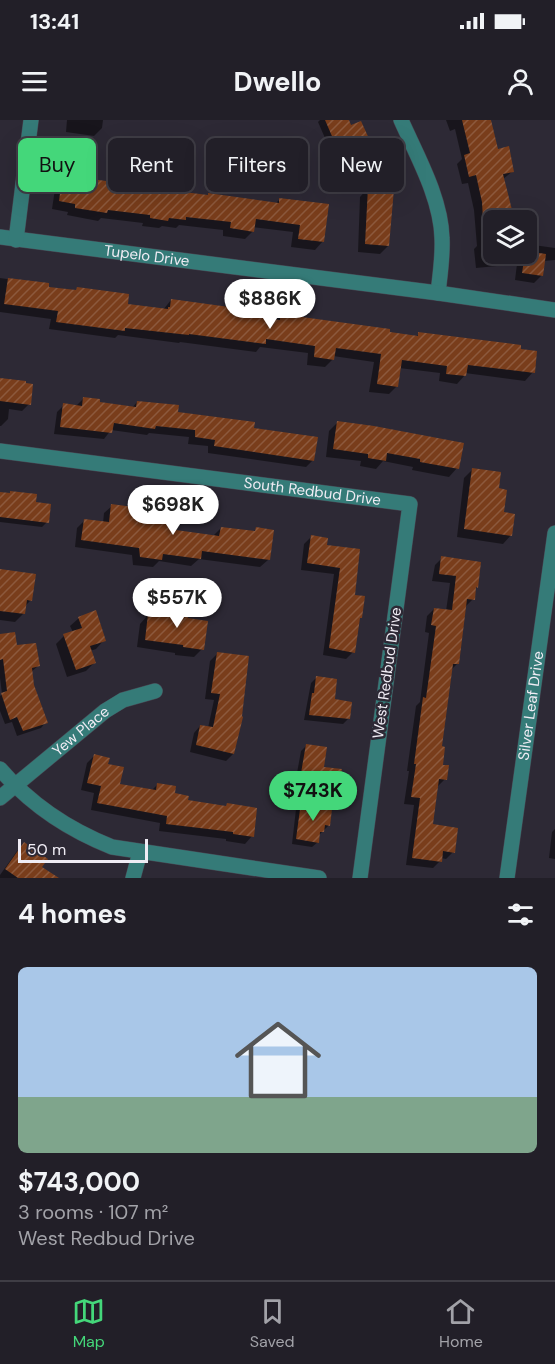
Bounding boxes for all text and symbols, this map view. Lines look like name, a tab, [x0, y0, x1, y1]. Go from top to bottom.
text: 13:41	[30, 7, 79, 36]
text: Dwello	[234, 64, 321, 99]
icon: menu	[18, 65, 51, 98]
icon: person	[504, 65, 537, 98]
chip: Buy	[18, 138, 96, 192]
chip: Rent	[108, 138, 194, 192]
chip: Filters	[206, 138, 308, 192]
chip: New	[320, 138, 404, 192]
map controls	[483, 210, 537, 264]
button: layers	[483, 210, 537, 264]
street label: Tupelo Drive	[103, 240, 191, 271]
pin: $886K	[228, 279, 312, 330]
text: $886K	[238, 285, 302, 311]
street label: South Redbud Drive	[243, 473, 382, 510]
pin: $698K	[131, 485, 215, 536]
text: $698K	[142, 491, 204, 517]
pin: $557K	[135, 578, 219, 629]
text: $557K	[147, 584, 207, 610]
street label: West Redbud Drive	[368, 606, 406, 740]
street label: Silver Leaf Drive	[513, 650, 548, 762]
street label: Yew Place	[48, 701, 114, 761]
pin: $743K	[271, 771, 355, 822]
text: $743K	[283, 777, 343, 803]
scale bar	[18, 836, 148, 864]
text: 50 m	[27, 839, 66, 860]
text: 4 homes	[18, 897, 127, 931]
icon: filters	[504, 898, 537, 931]
icon: home	[224, 1006, 332, 1114]
text: $743,000	[18, 1165, 140, 1199]
text: 3 rooms · 107 m²	[18, 1199, 168, 1225]
text: West Redbud Drive	[18, 1225, 195, 1251]
tab: Map	[72, 1295, 105, 1352]
tab: Saved	[250, 1295, 295, 1352]
tab: Home	[439, 1295, 483, 1352]

